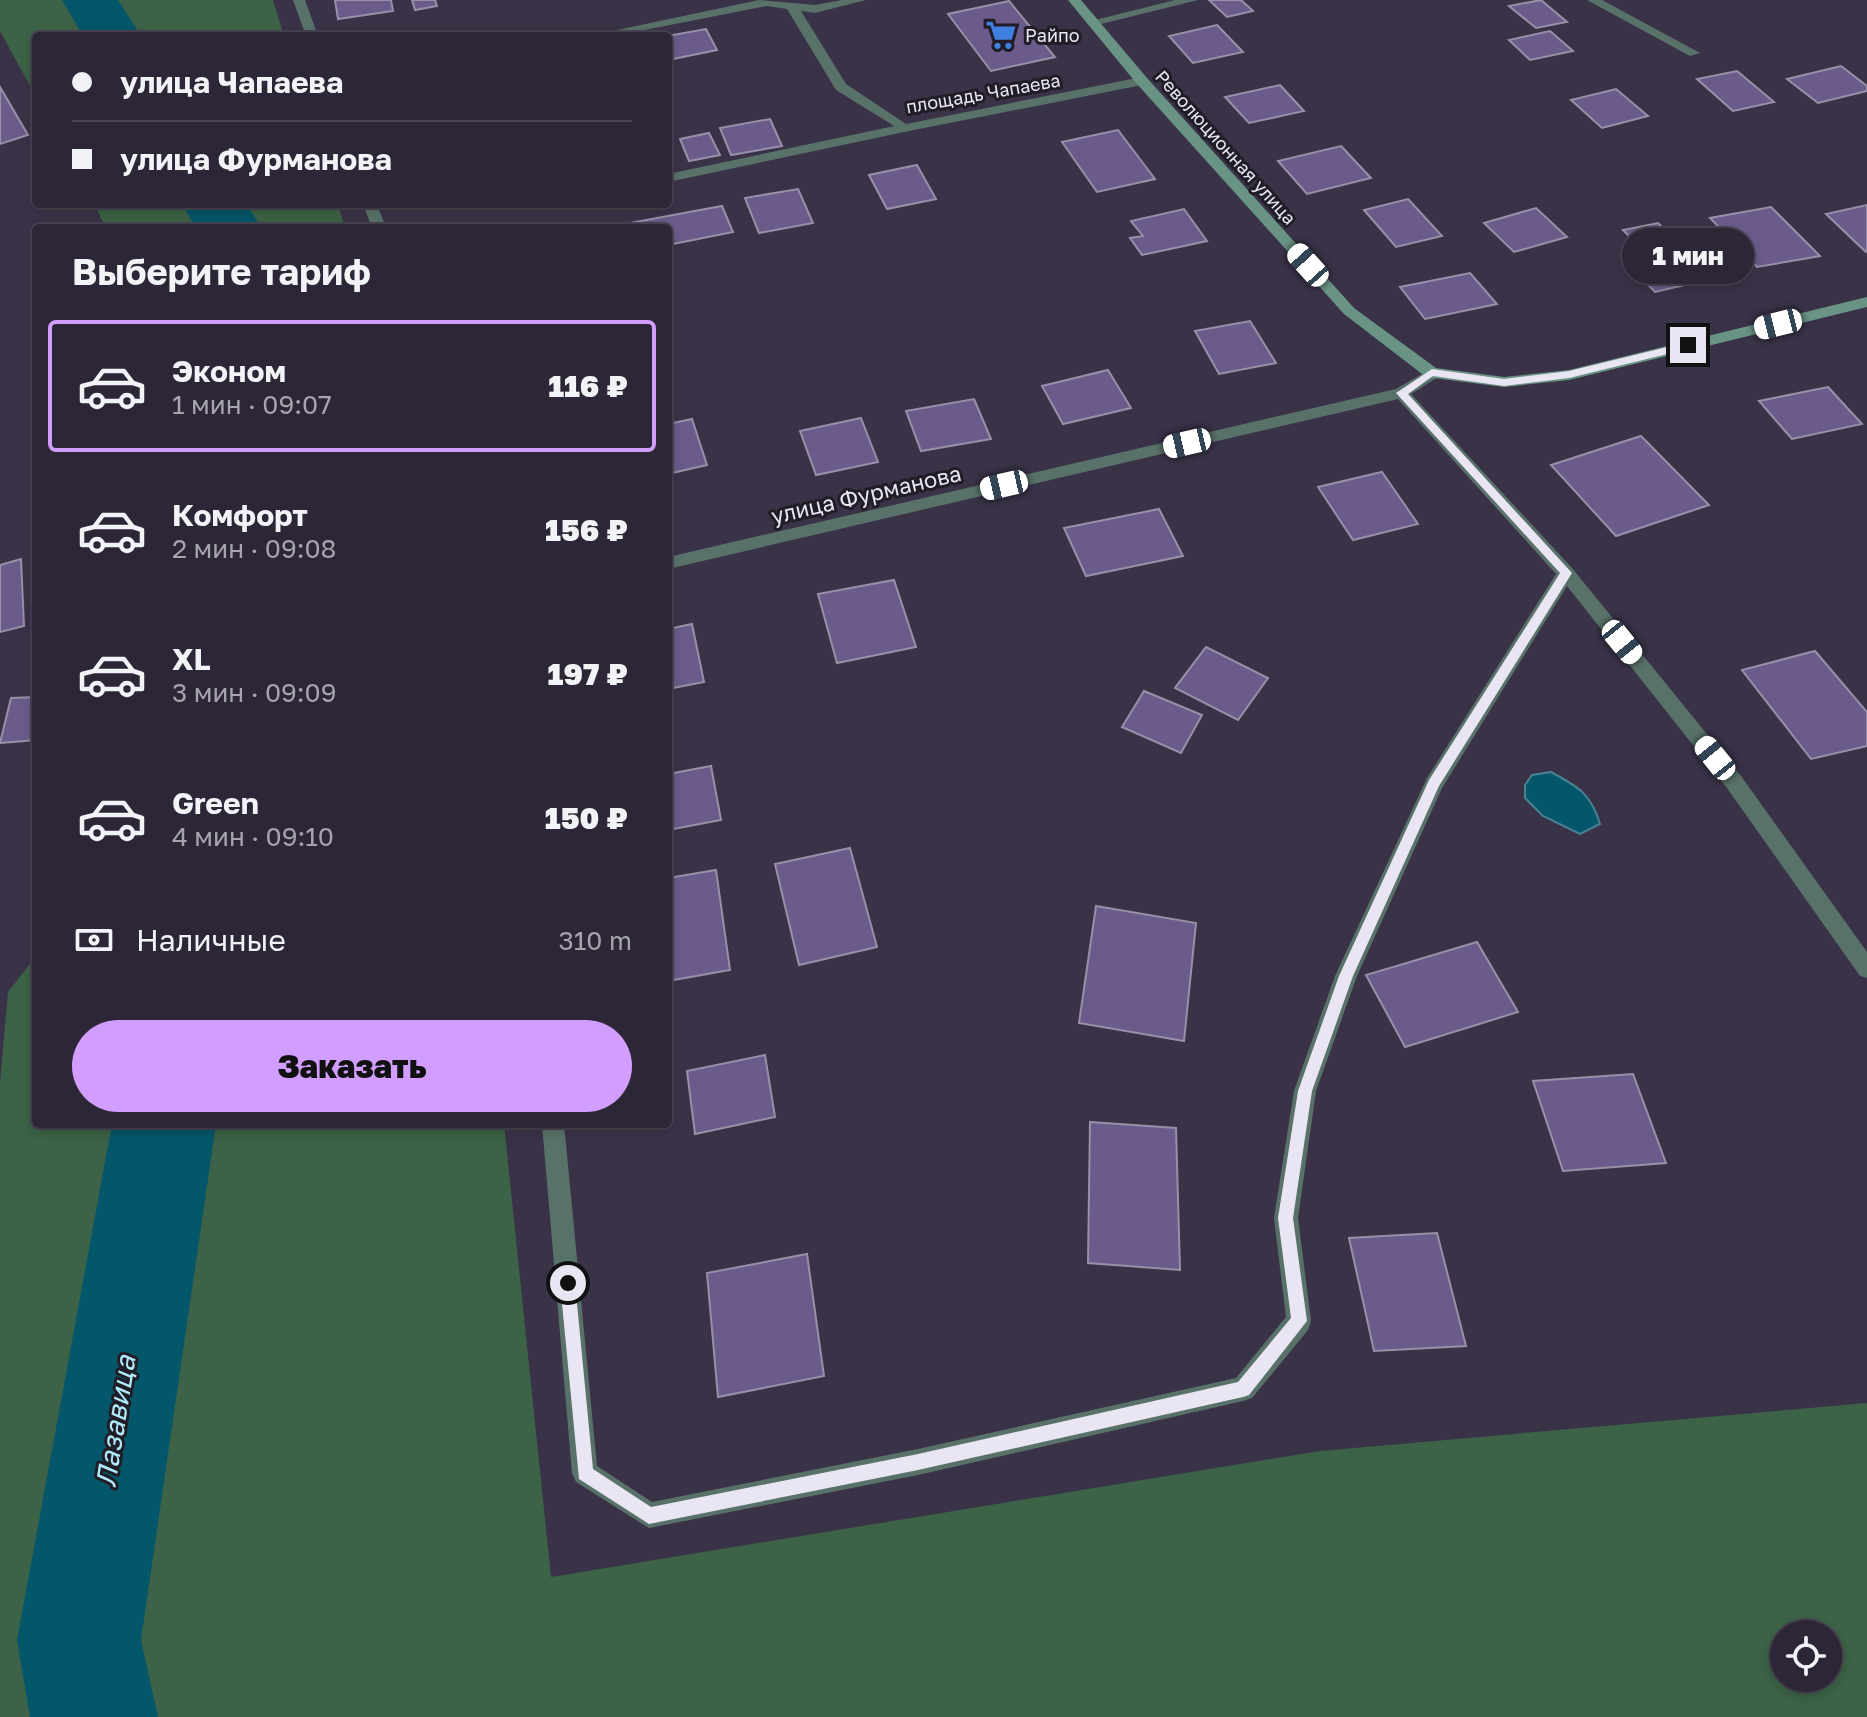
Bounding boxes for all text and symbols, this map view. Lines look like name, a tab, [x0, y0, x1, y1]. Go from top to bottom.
supermarket icon: Райпо	[984, 18, 1018, 52]
place label: Райпо	[1025, 24, 1080, 46]
text: улица Чапаева	[120, 64, 343, 100]
street label: Революционная улица	[1151, 65, 1301, 229]
street label: площадь Чапаева	[904, 69, 1062, 117]
text: улица Фурманова	[120, 141, 392, 177]
callout: 1 мин	[1622, 229, 1754, 285]
car	[1283, 239, 1333, 291]
text: 1 мин	[1652, 240, 1724, 271]
text: Выберите тариф	[72, 250, 371, 293]
car	[1752, 307, 1804, 341]
route end	[1670, 327, 1706, 363]
icon: car	[76, 350, 148, 422]
text: Эконом	[172, 353, 286, 389]
text: 116 ₽	[548, 368, 628, 404]
text: 1 мин · 09:07	[172, 389, 332, 420]
car	[1161, 426, 1213, 460]
street label: улица Фурманова	[768, 459, 964, 529]
car	[978, 468, 1030, 502]
icon: car	[76, 494, 148, 566]
text: Комфорт	[172, 497, 308, 533]
text: 156 ₽	[545, 512, 628, 548]
text: 2 мин · 09:08	[172, 533, 336, 564]
car	[1598, 616, 1646, 668]
icon: car	[76, 638, 148, 710]
text: XL	[172, 641, 211, 677]
text: 197 ₽	[548, 656, 628, 692]
text: 3 мин · 09:09	[172, 677, 336, 708]
car	[1691, 732, 1739, 784]
icon: car	[76, 782, 148, 854]
text: Green	[172, 785, 259, 821]
text: 150 ₽	[545, 800, 628, 836]
text: 4 мин · 09:10	[172, 821, 334, 852]
icon: cash	[72, 918, 116, 962]
text: Наличные	[136, 922, 286, 958]
text: 310 m	[559, 925, 632, 956]
button: Заказать	[72, 1020, 632, 1112]
route start	[550, 1265, 586, 1301]
water label: Лазавица	[88, 1352, 142, 1489]
map controls	[1770, 1620, 1842, 1692]
button: locate	[1770, 1620, 1842, 1692]

